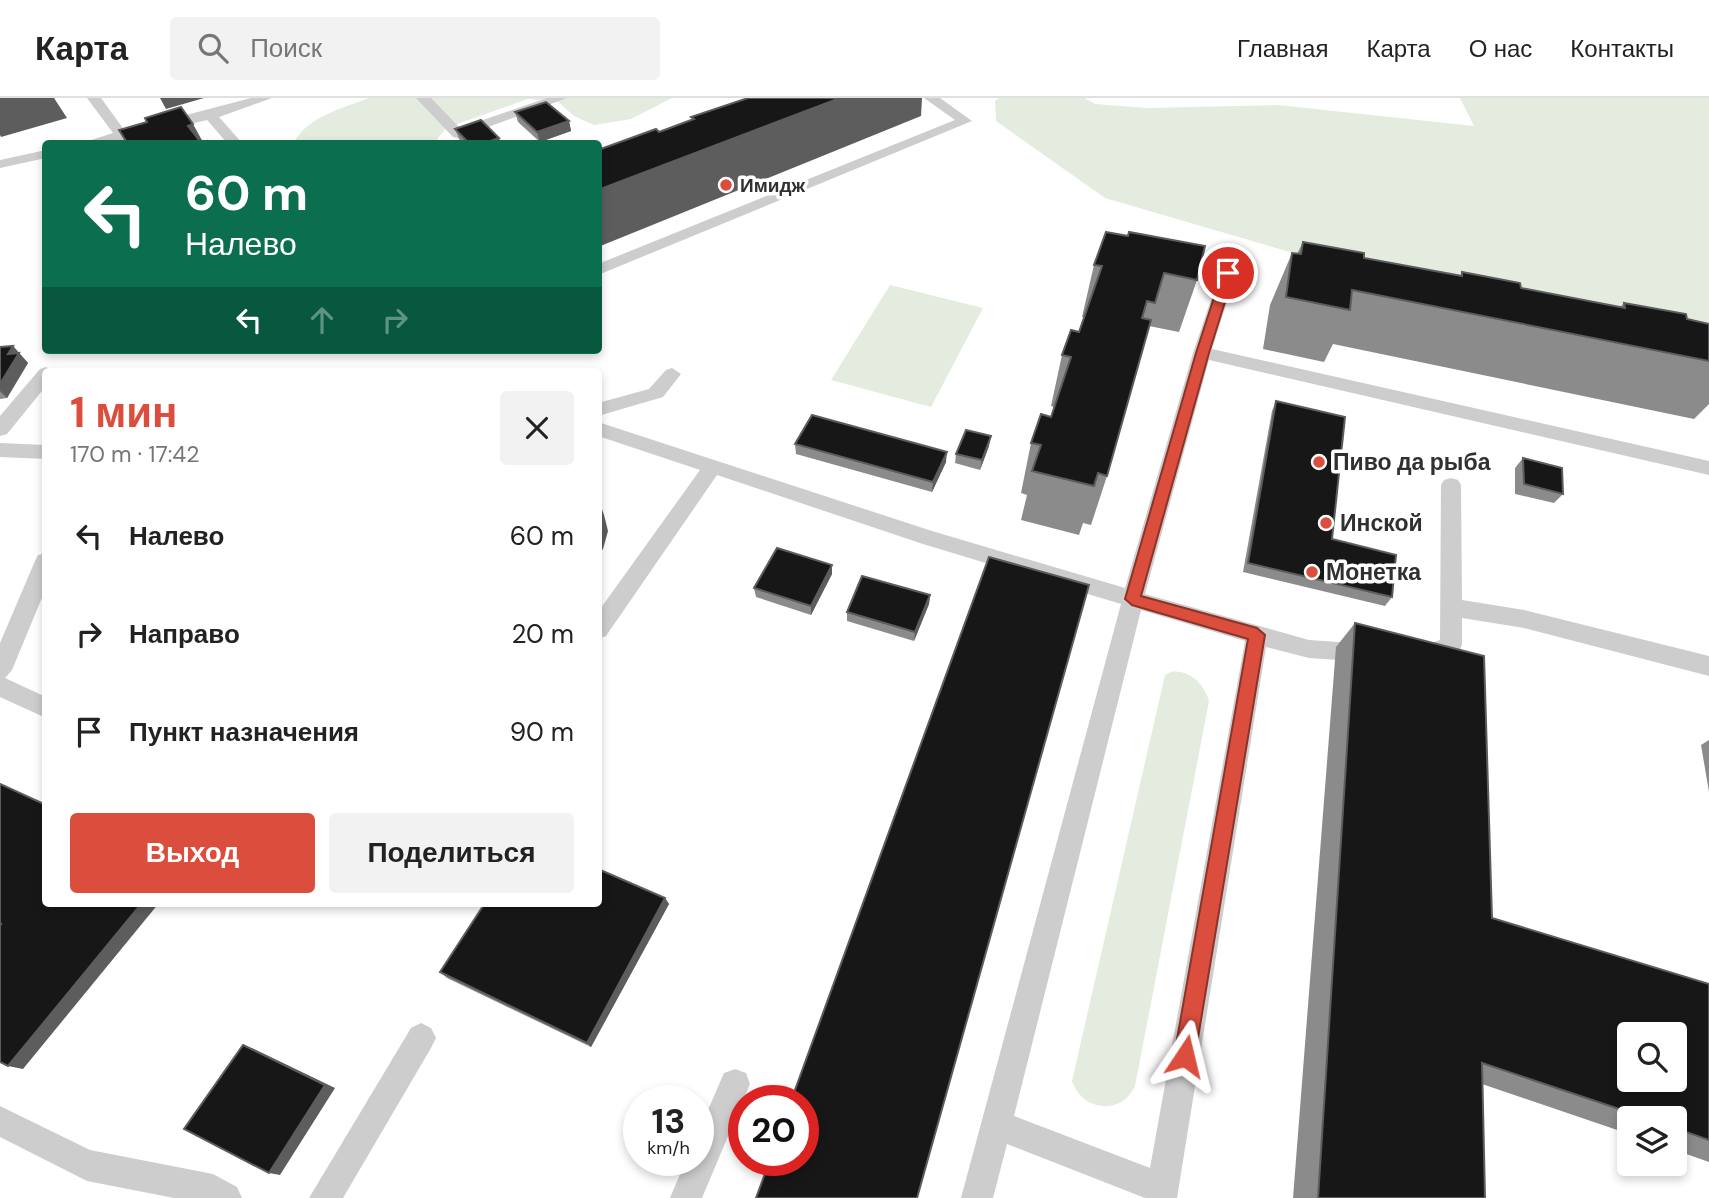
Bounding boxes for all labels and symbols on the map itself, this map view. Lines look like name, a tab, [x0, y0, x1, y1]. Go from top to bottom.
place label: Имидж	[740, 173, 805, 198]
marker: Имидж	[718, 177, 734, 193]
pin	[1198, 243, 1258, 303]
place label: Пиво да рыба	[1333, 447, 1491, 477]
marker: Пиво да рыба	[1311, 454, 1327, 470]
place label: Инской	[1340, 508, 1423, 538]
marker: Инской	[1318, 515, 1334, 531]
place label: Монетка	[1326, 557, 1421, 587]
marker: Монетка	[1304, 564, 1320, 580]
position arrow	[1148, 1019, 1222, 1093]
speed limit sign: 20	[728, 1085, 819, 1176]

